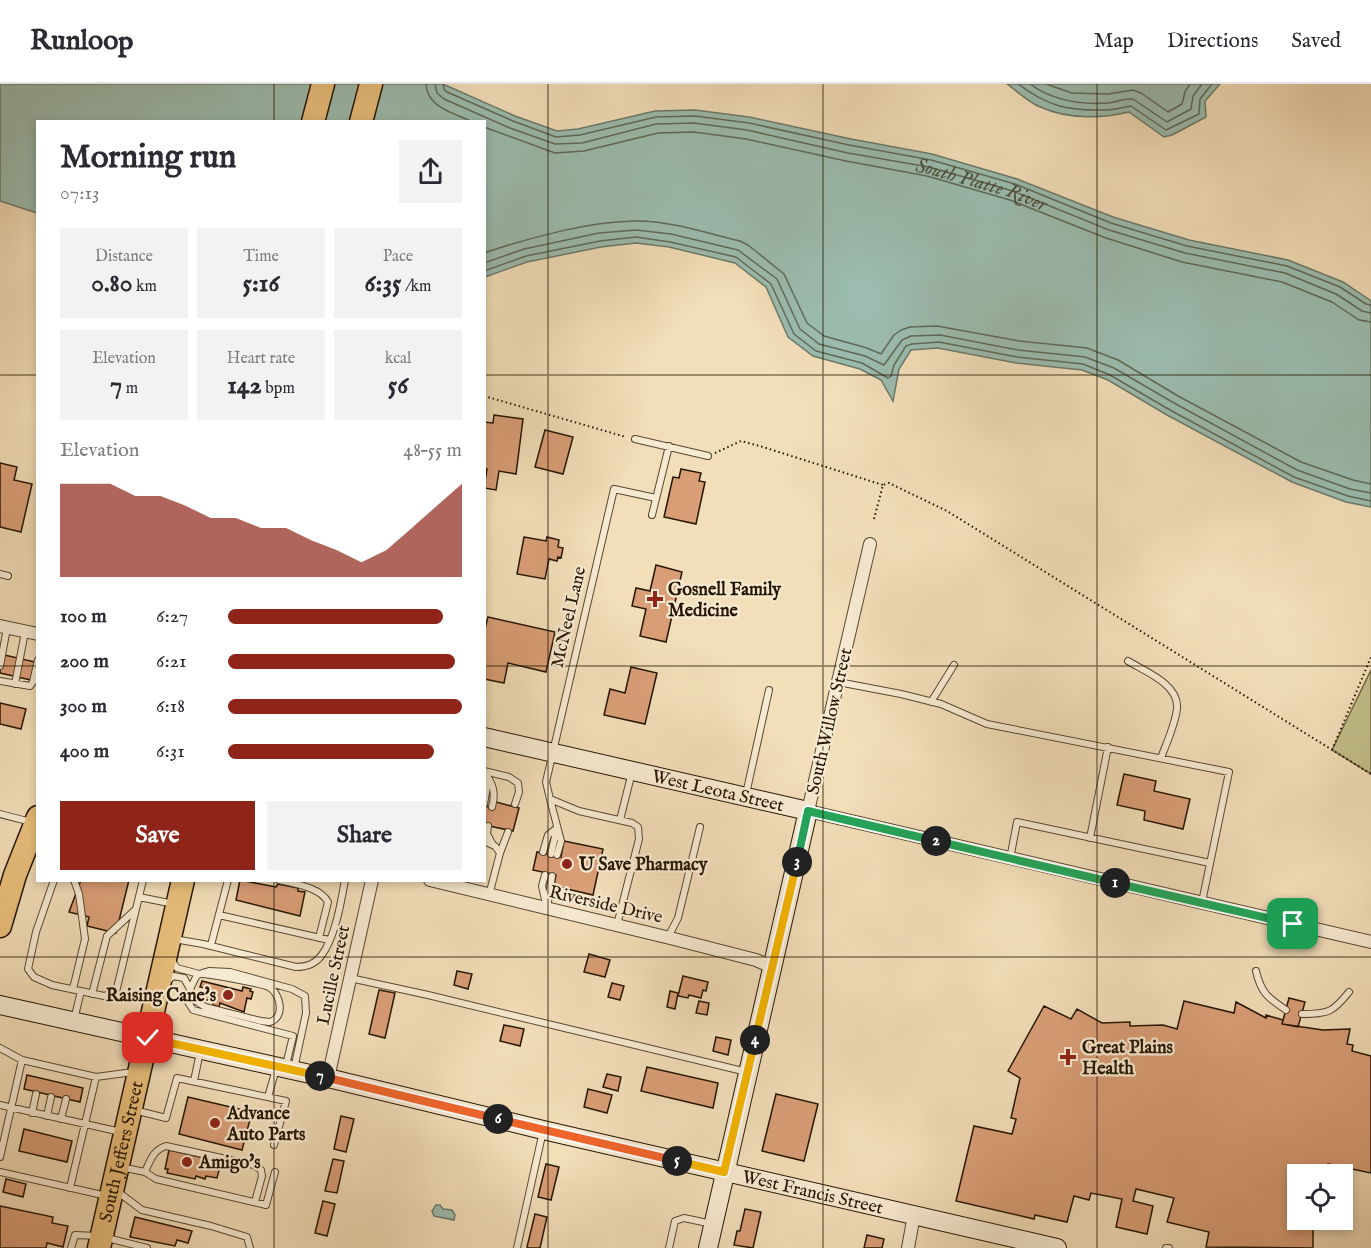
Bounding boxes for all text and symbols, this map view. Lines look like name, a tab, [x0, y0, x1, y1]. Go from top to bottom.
text: Runloop	[30, 24, 133, 59]
text: Map	[1094, 28, 1134, 55]
text: Directions	[1167, 28, 1258, 55]
text: Saved	[1291, 28, 1341, 55]
text: Morning run	[60, 137, 236, 179]
button: share	[399, 140, 462, 203]
water label: South Platte River	[914, 154, 1052, 218]
text: 07:13	[60, 181, 99, 206]
text: Distance	[95, 247, 153, 267]
text: Time	[243, 247, 279, 267]
text: Pace	[383, 247, 413, 267]
text: 0.80	[91, 267, 132, 300]
text: 5:16	[243, 267, 279, 300]
text: 6:35	[365, 267, 402, 300]
text: km	[132, 277, 157, 297]
text: /km	[402, 277, 431, 297]
text: Elevation	[92, 349, 156, 369]
text: Heart rate	[227, 349, 295, 369]
text: kcal	[385, 349, 411, 369]
text: 7	[110, 369, 122, 402]
text: 142	[227, 369, 262, 402]
text: 56	[388, 369, 408, 402]
text: m	[122, 379, 138, 399]
text: bpm	[262, 379, 295, 399]
text: Elevation	[60, 438, 139, 463]
text: 48–55 m	[403, 438, 462, 463]
street label: McNeel Lane	[547, 564, 592, 670]
place label: Gosnell Family Medicine	[668, 579, 782, 623]
marker: Gosnell Family Medicine	[646, 590, 664, 608]
text: 100 m	[60, 604, 107, 629]
text: 6:27	[156, 604, 188, 629]
street label: South Willow Street	[802, 646, 858, 797]
text: 200 m	[60, 649, 109, 674]
text: 6:21	[156, 649, 187, 674]
text: 300 m	[60, 694, 107, 719]
text: 6:18	[156, 694, 185, 719]
text: 400 m	[60, 739, 109, 764]
text: 6:31	[156, 739, 185, 764]
street label: West Leota Street	[649, 766, 786, 818]
button: Save	[60, 801, 255, 870]
button: Share	[267, 801, 462, 870]
pin: 2	[921, 826, 951, 856]
text: 2	[932, 831, 940, 851]
pin: 3	[782, 847, 812, 877]
text: 3	[794, 852, 800, 872]
place label: U Save Pharmacy	[578, 854, 709, 877]
marker: U Save Pharmacy	[560, 857, 574, 871]
pin: 1	[1100, 868, 1130, 898]
text: 1	[1112, 873, 1118, 893]
street label: Riverside Drive	[547, 881, 665, 930]
pin	[1267, 898, 1318, 949]
icon: arrive	[1276, 907, 1309, 940]
street label: Lucille Street	[313, 923, 356, 1027]
place label: Raising Cane's	[106, 985, 217, 1008]
marker: Raising Cane's	[221, 988, 235, 1002]
pin	[122, 1012, 173, 1063]
icon: check	[131, 1021, 164, 1054]
pin: 4	[740, 1025, 770, 1055]
text: 4	[751, 1030, 759, 1050]
place label: Great Plains Health	[1082, 1037, 1174, 1081]
marker: Great Plains Health	[1059, 1048, 1077, 1066]
pin: 7	[305, 1061, 335, 1091]
text: 7	[316, 1066, 324, 1086]
street label: South Jeffers Street	[95, 1079, 150, 1224]
place label: Advance Auto Parts	[226, 1103, 306, 1147]
pin: 6	[483, 1104, 513, 1134]
text: 6	[495, 1109, 501, 1129]
marker: Advance Auto Parts	[208, 1116, 222, 1130]
pin: 5	[662, 1146, 692, 1176]
text: 5	[674, 1151, 680, 1171]
place label: Amigo's	[198, 1152, 261, 1175]
marker: Amigo's	[180, 1155, 194, 1169]
map controls	[1287, 1164, 1353, 1230]
button: locate	[1287, 1164, 1353, 1230]
street label: West Francis Street	[740, 1166, 885, 1221]

